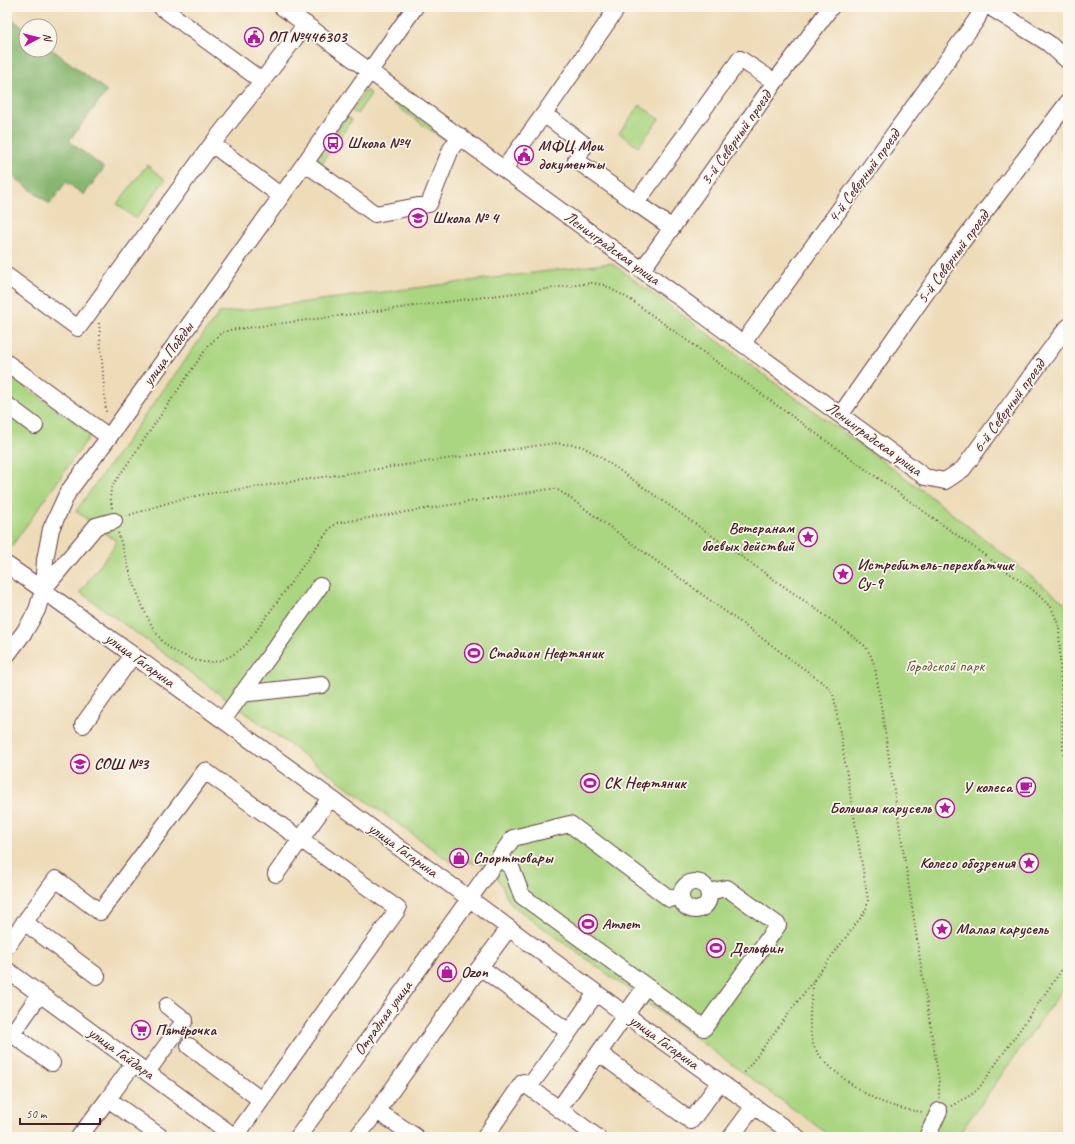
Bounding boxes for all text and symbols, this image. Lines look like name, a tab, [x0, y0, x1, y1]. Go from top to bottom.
north arrow	[18, 18, 58, 58]
public building icon: ОП №446303	[243, 26, 265, 48]
place label: ОП №446303	[268, 27, 348, 47]
text: N	[41, 33, 56, 43]
street label: 3-й Северный проезд	[696, 86, 777, 189]
street label: 4-й Северный проезд	[823, 124, 905, 227]
bus stop icon: Школа №4	[322, 132, 344, 154]
place label: Школа №4	[347, 133, 411, 153]
place label: МФЦ Мои документы	[538, 136, 605, 174]
public building icon: МФЦ Мои документы	[513, 144, 535, 166]
street label: 5-й Северный проезд	[912, 205, 994, 308]
school or university icon: Школа № 4	[407, 207, 429, 229]
street label: Ленинградская улица	[560, 207, 665, 290]
place label: Школа № 4	[432, 208, 500, 228]
street label: улица Победы	[138, 317, 199, 391]
street label: 6-й Северный проезд	[968, 354, 1050, 457]
street label: Ленинградская улица	[822, 398, 927, 481]
place label: Ветеранам боевых действий	[701, 518, 795, 556]
place icon: Ветеранам боевых действий	[797, 526, 819, 548]
place label: Истребитель-перехватчик Су-9	[857, 555, 1015, 593]
place icon: Истребитель-перехватчик Су-9	[832, 563, 854, 585]
street label: улица Гагарина	[101, 628, 179, 692]
sports icon: Стадион Нефтяник	[463, 642, 485, 664]
place label: Стадион Нефтяник	[488, 643, 605, 663]
park label: Городской парк	[906, 656, 985, 676]
school or university icon: СОШ №3	[69, 753, 91, 775]
place label: СОШ №3	[94, 754, 150, 774]
sports icon: СК Нефтяник	[579, 772, 601, 794]
place label: СК Нефтяник	[604, 773, 687, 793]
cafe icon: У колеса	[1015, 776, 1037, 798]
place label: У колеса	[963, 777, 1014, 797]
place icon: Большая карусель	[934, 797, 956, 819]
place label: Большая карусель	[830, 798, 932, 818]
street label: улица Гагарина	[364, 818, 442, 882]
shop icon: Спорттовары	[448, 847, 470, 869]
place label: Спорттовары	[473, 848, 554, 868]
place icon: Колесо обозрения	[1018, 852, 1040, 874]
place label: Колесо обозрения	[920, 853, 1016, 873]
sports icon: Атлет	[577, 913, 599, 935]
place label: Атлет	[602, 914, 640, 934]
place icon: Малая карусель	[931, 918, 953, 940]
place label: Малая карусель	[956, 919, 1050, 939]
sports icon: Дельфин	[705, 937, 727, 959]
place label: Дельфин	[730, 938, 784, 958]
shop icon: Ozon	[436, 961, 458, 983]
place label: Ozon	[461, 962, 488, 982]
street label: Отрадная улица	[349, 976, 418, 1059]
street label: улица Гагарина	[625, 1010, 703, 1074]
supermarket icon: Пятёрочка	[130, 1019, 152, 1041]
place label: Пятёрочка	[155, 1020, 217, 1040]
street label: улица Гайдара	[83, 1022, 159, 1085]
scale bar	[20, 1100, 100, 1126]
text: 50 m	[26, 1106, 48, 1122]

